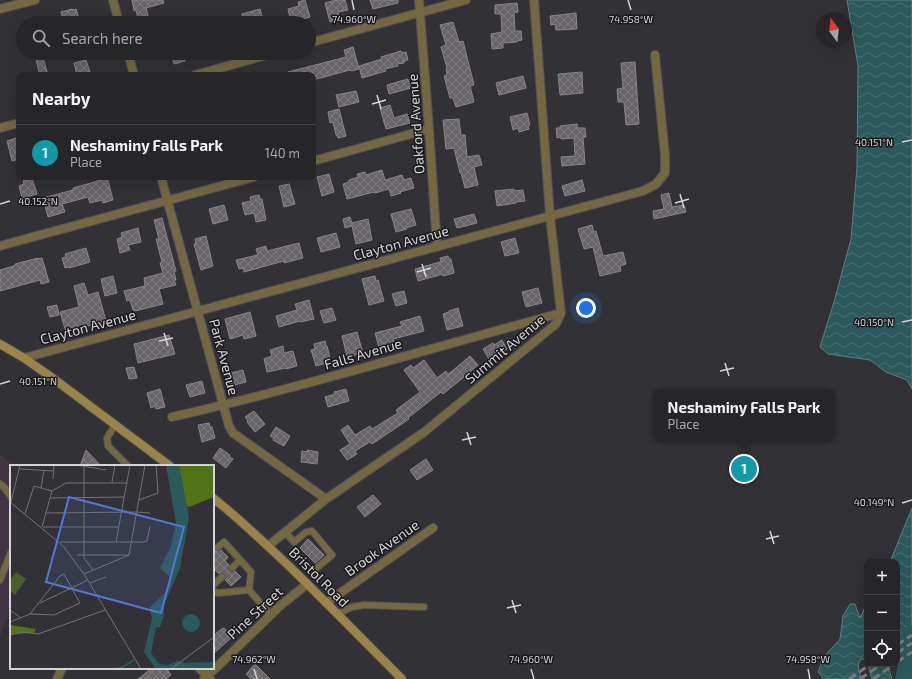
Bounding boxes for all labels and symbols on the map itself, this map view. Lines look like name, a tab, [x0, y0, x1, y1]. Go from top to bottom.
north arrow	[816, 12, 852, 48]
text: 74.960°W	[332, 13, 377, 25]
text: 74.958°W	[609, 13, 653, 25]
street label: Oakford Avenue	[404, 73, 427, 175]
text: 40.151°N	[855, 136, 893, 148]
text: 40.152°N	[18, 195, 58, 207]
street label: Clayton Avenue	[351, 222, 451, 263]
your location	[576, 298, 596, 318]
street label: Clayton Avenue	[38, 306, 138, 347]
street label: Summit Avenue	[461, 310, 548, 387]
text: 40.150°N	[854, 316, 894, 328]
street label: Park Avenue	[206, 317, 243, 397]
street label: Falls Avenue	[322, 334, 404, 373]
text: 40.151°N	[19, 375, 57, 387]
pin: 1	[731, 454, 757, 484]
inset map	[10, 465, 214, 669]
text: 40.149°N	[854, 496, 894, 508]
street label: Brook Avenue	[341, 516, 422, 579]
street label: Bristol Road	[286, 543, 353, 610]
street label: Pine Street	[223, 583, 286, 643]
text: 74.962°W	[232, 653, 276, 665]
text: 74.960°W	[509, 653, 554, 665]
text: 74.958°W	[786, 653, 830, 665]

